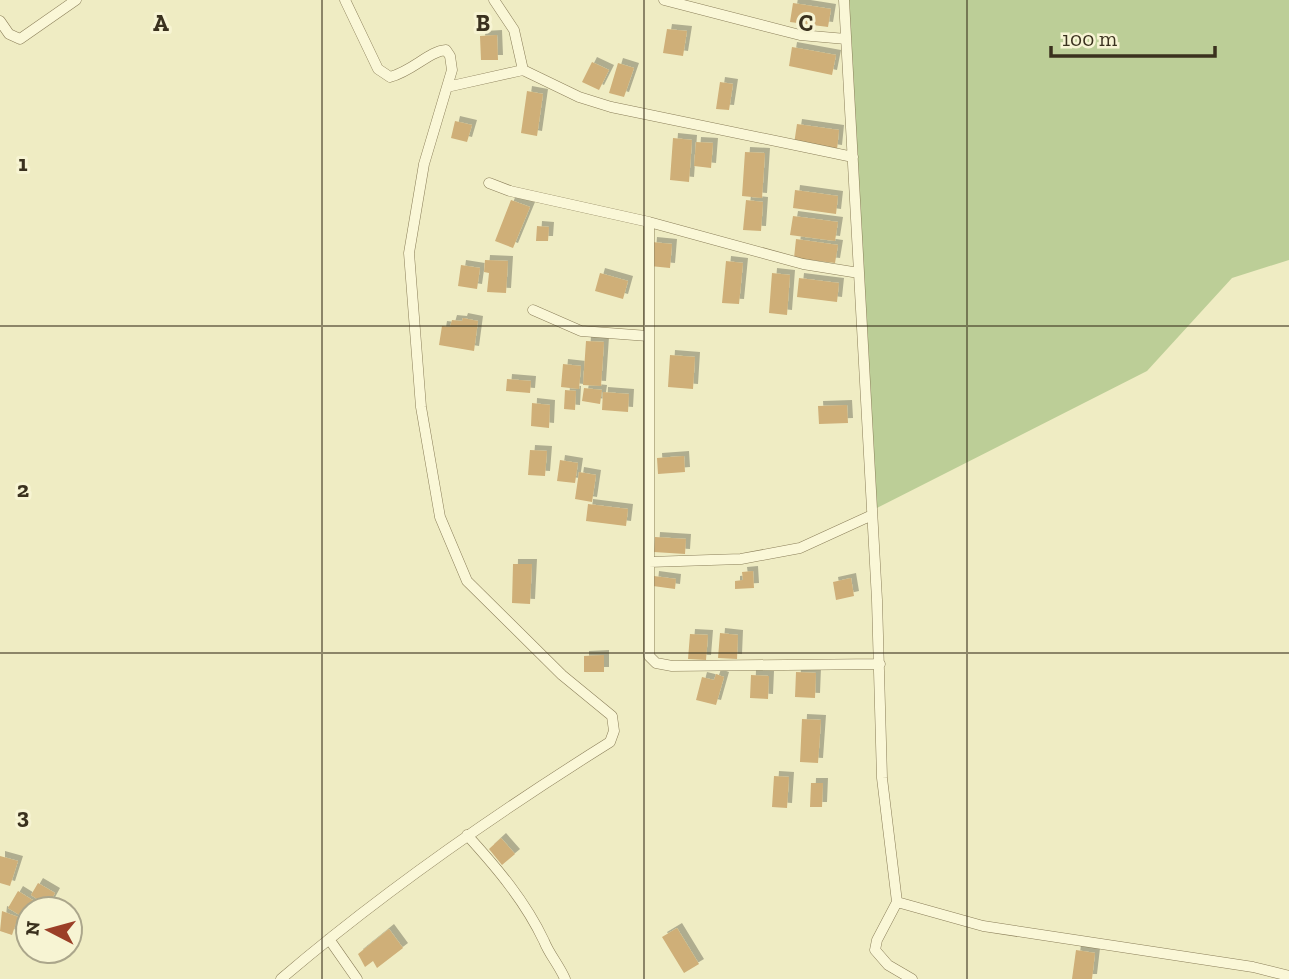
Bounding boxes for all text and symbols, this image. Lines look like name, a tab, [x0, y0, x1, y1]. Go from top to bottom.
text: A	[153, 9, 169, 37]
text: B	[476, 9, 490, 37]
text: C	[799, 9, 813, 37]
scale bar	[1051, 14, 1216, 58]
text: 100 m	[1062, 26, 1117, 51]
text: 1	[18, 149, 28, 177]
text: 2	[17, 475, 29, 503]
text: 3	[17, 802, 29, 830]
north arrow	[14, 895, 84, 965]
text: N	[20, 920, 45, 937]

